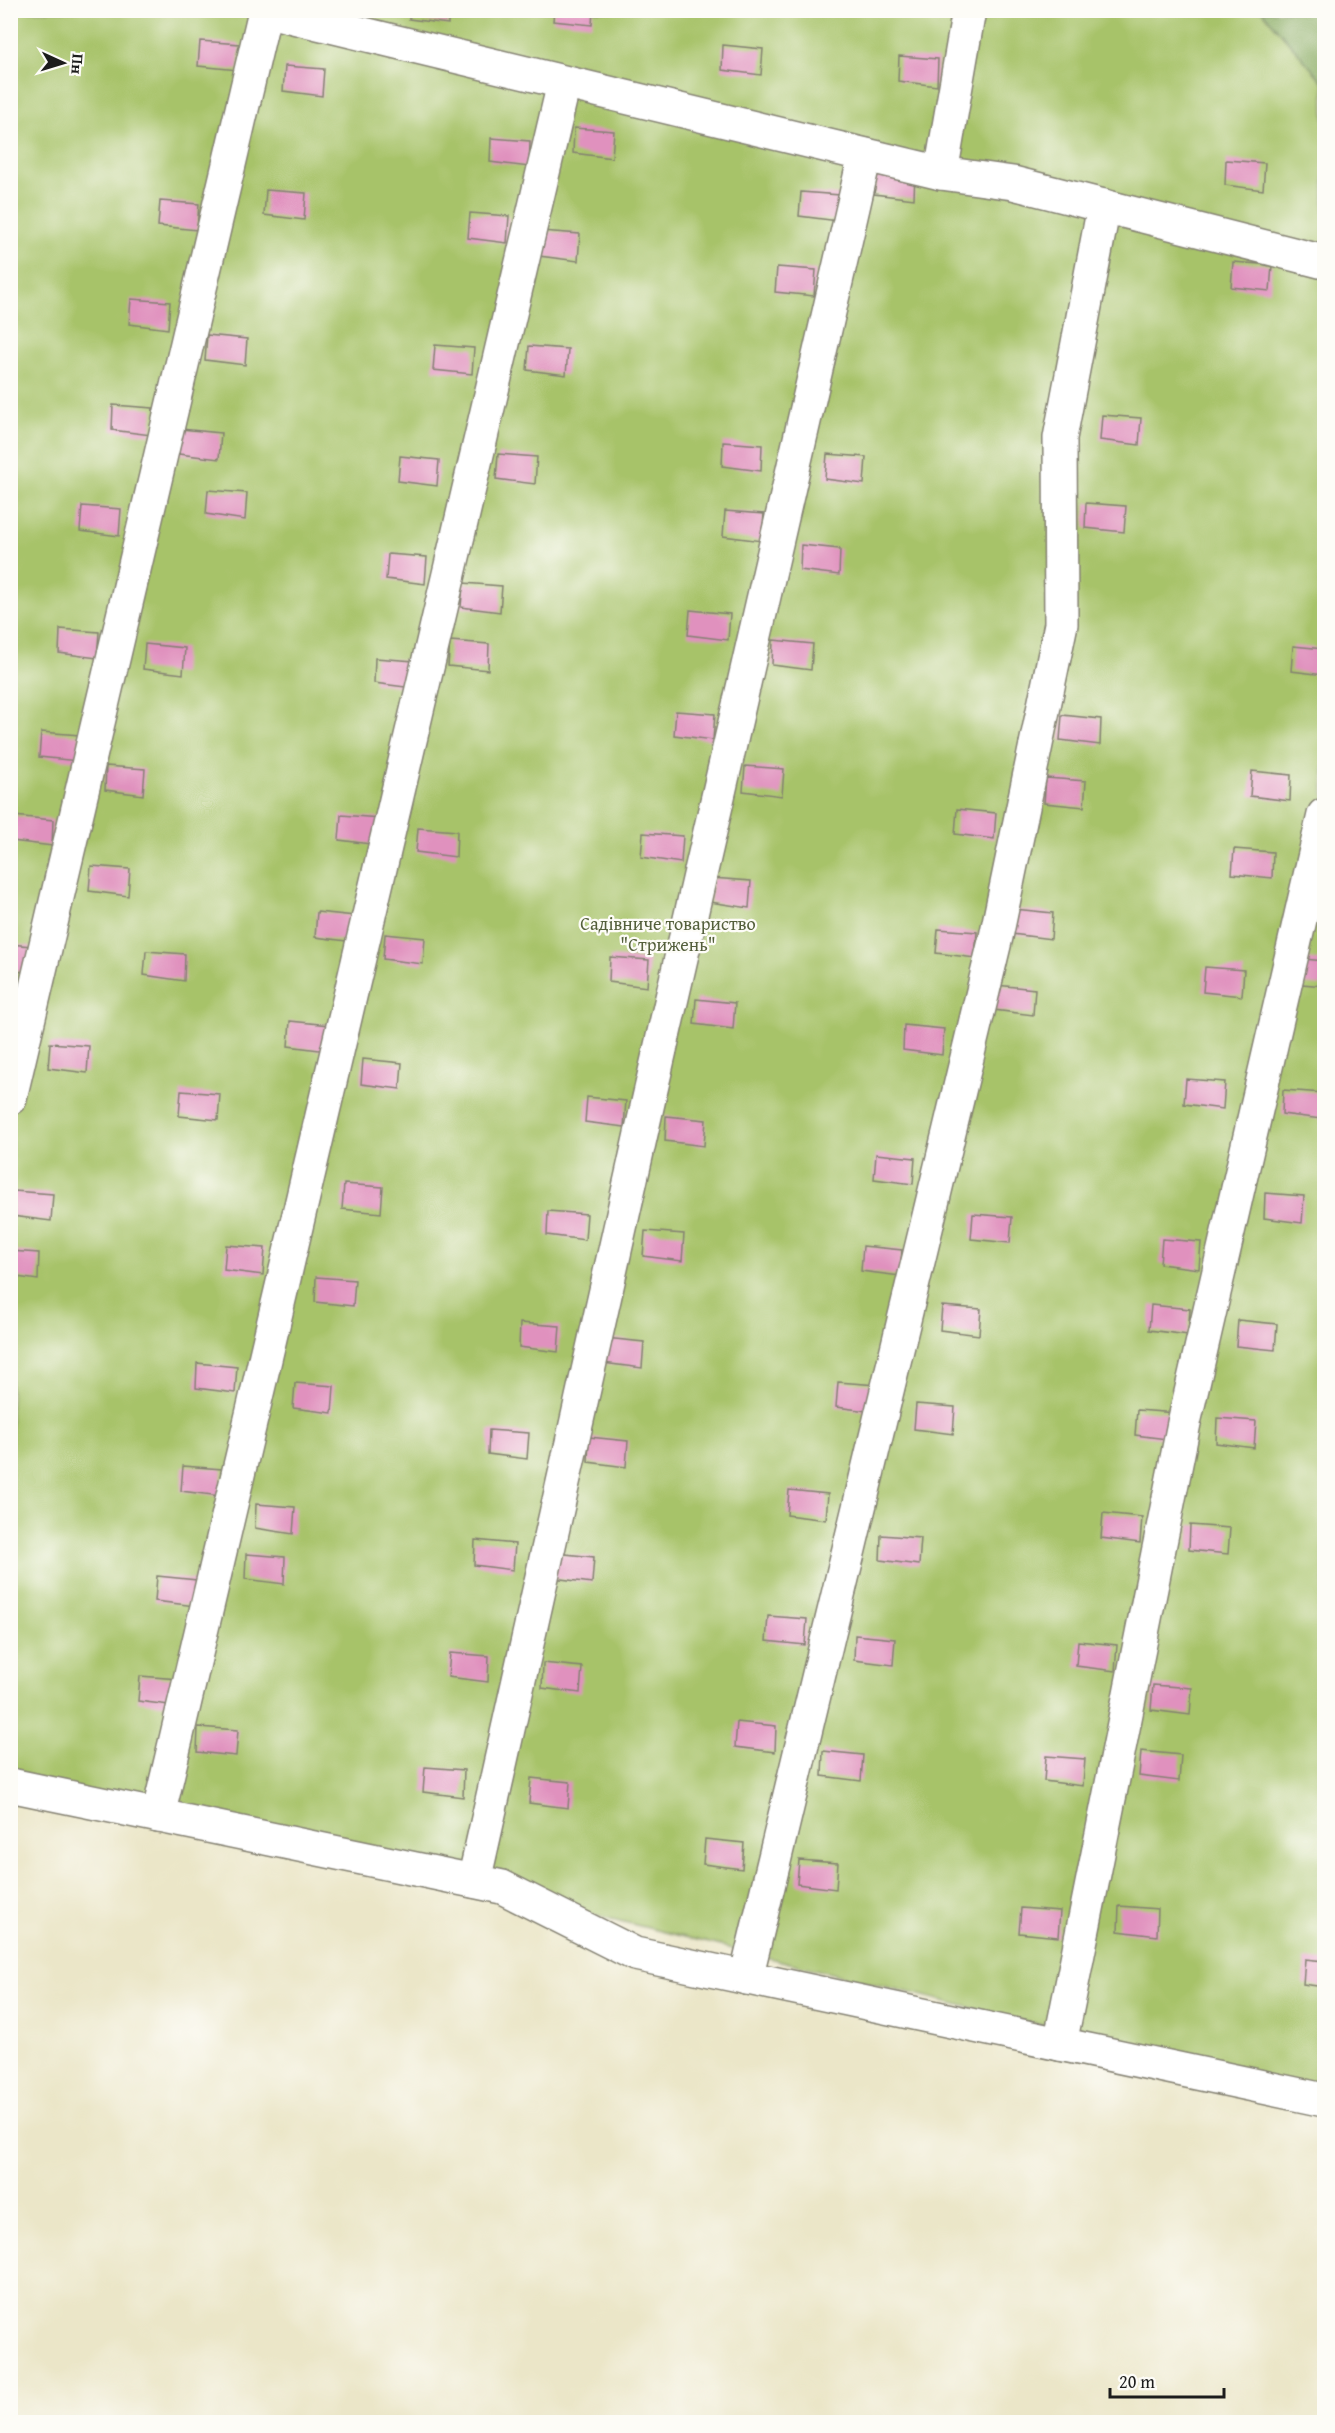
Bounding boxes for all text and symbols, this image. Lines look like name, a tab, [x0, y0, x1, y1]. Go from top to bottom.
north arrow	[33, 33, 93, 93]
text: Пн	[65, 53, 91, 75]
park label: Садівниче товариство "Стрижень"	[580, 910, 756, 958]
scale bar	[1110, 2361, 1224, 2399]
text: 20 m	[1119, 2368, 1155, 2395]

